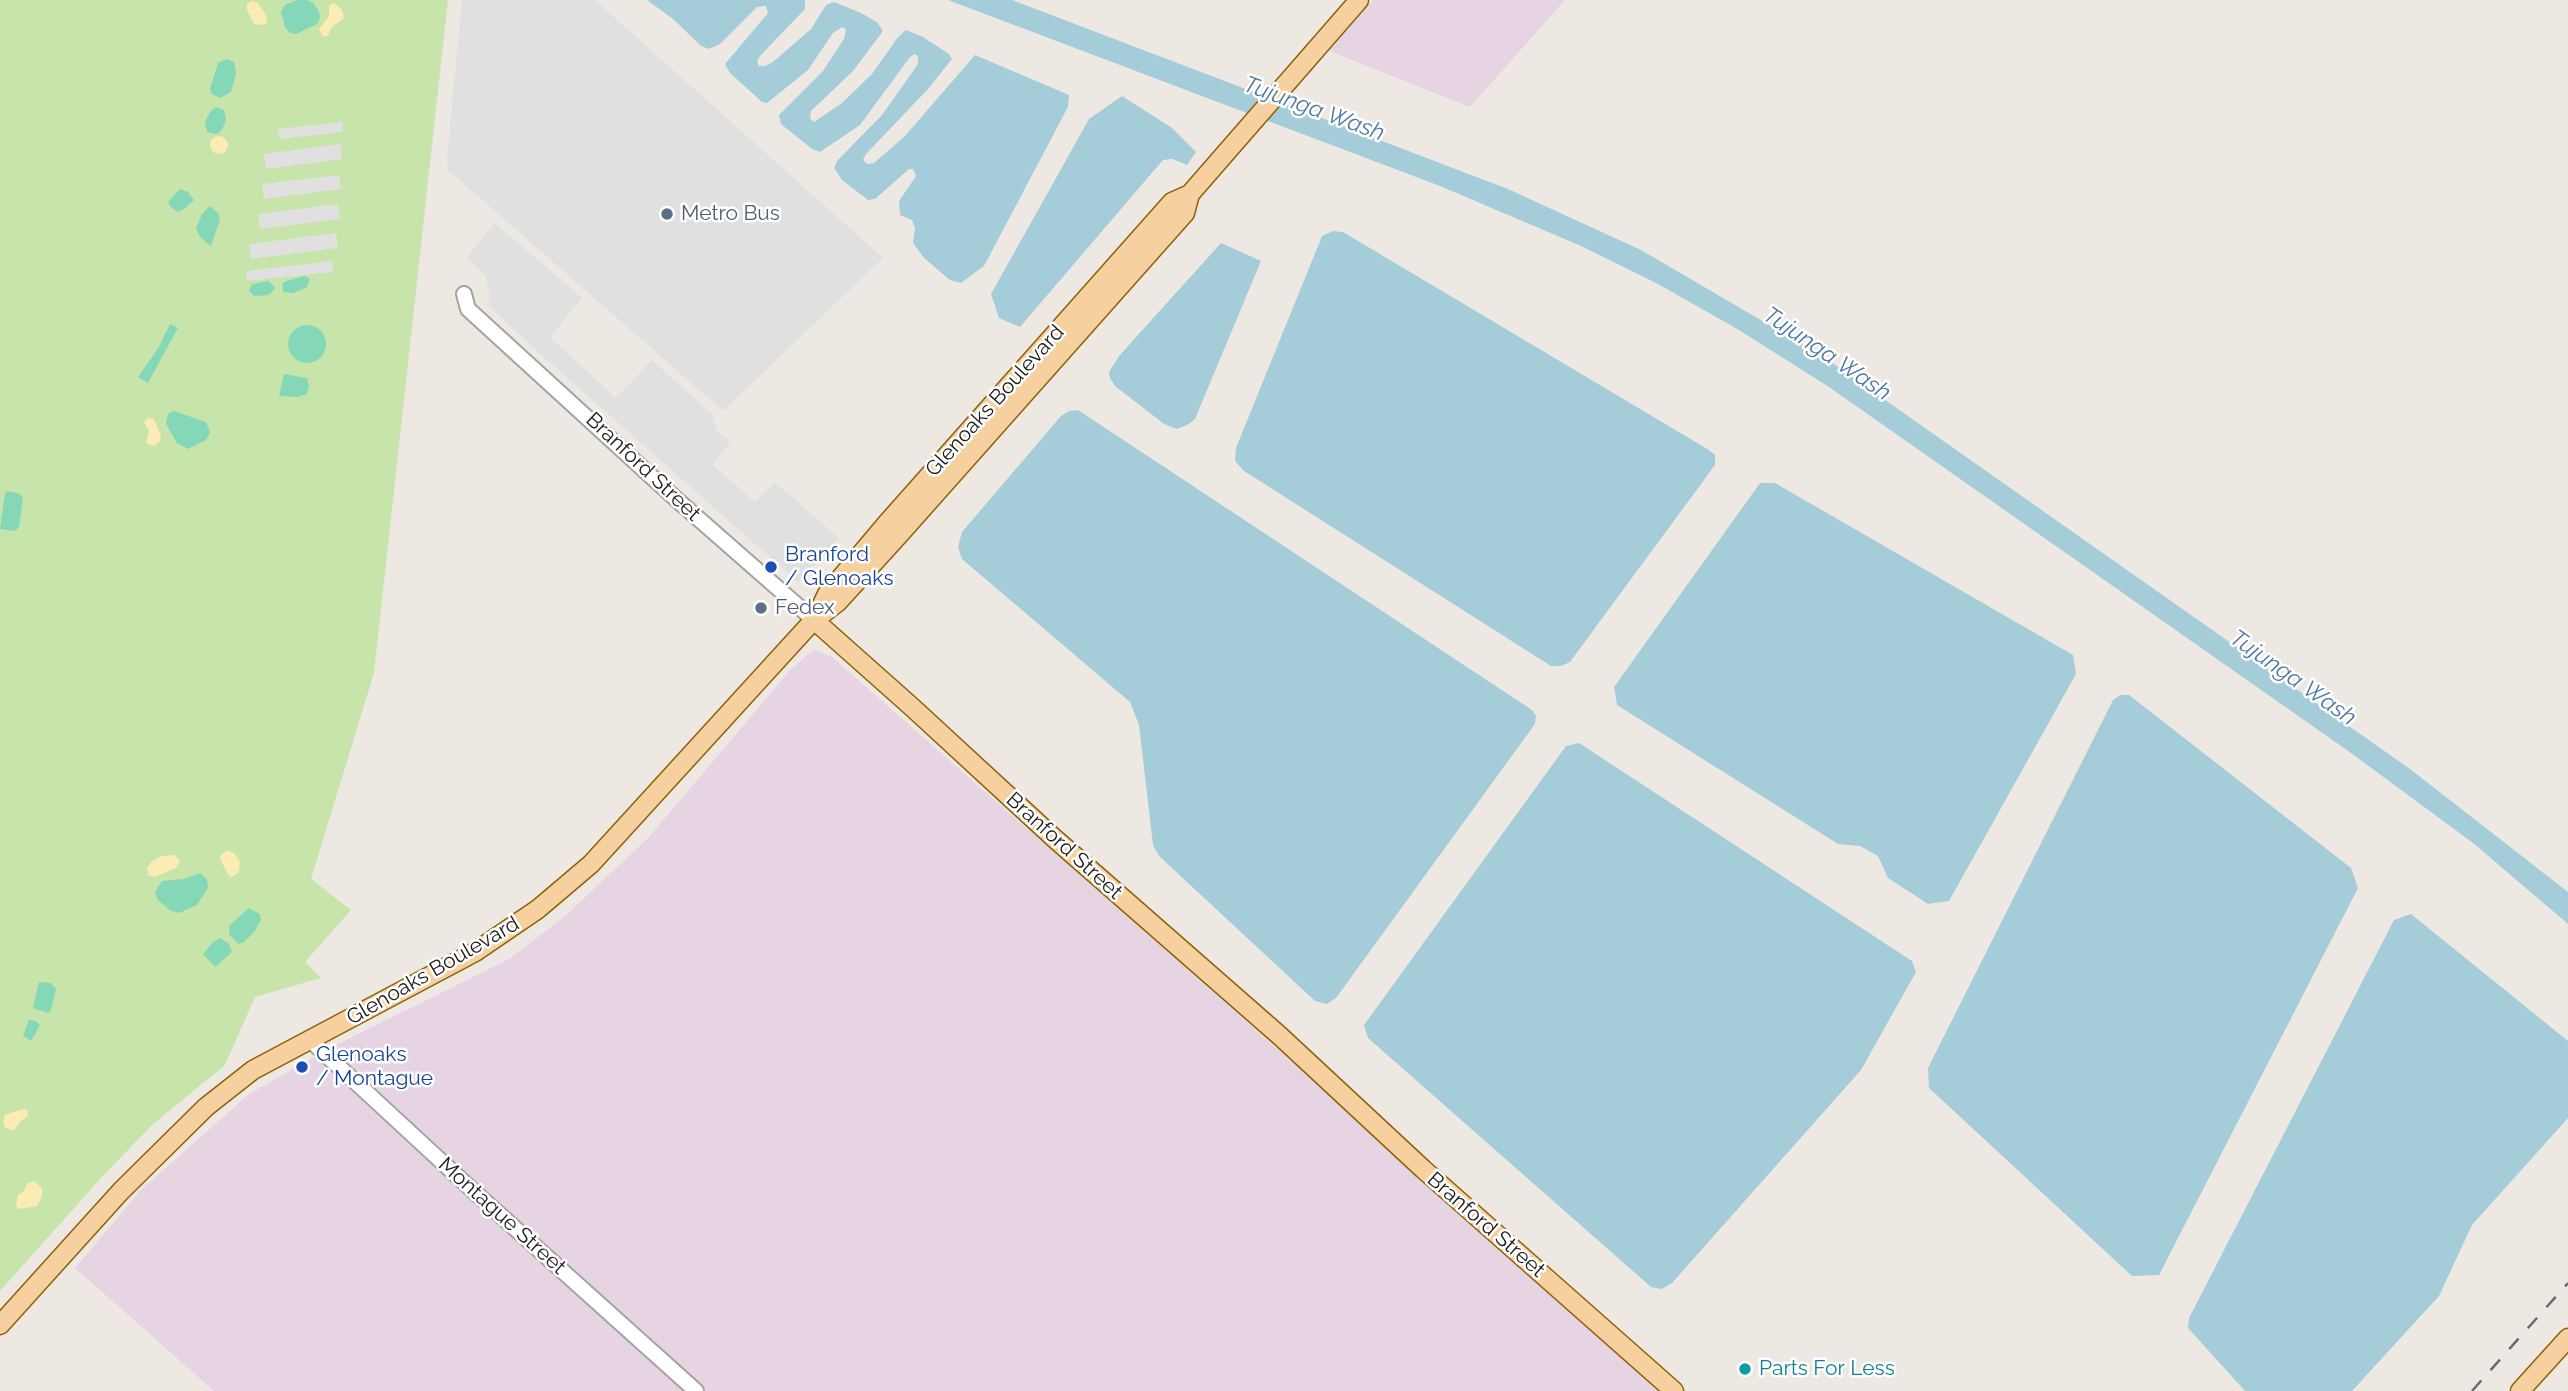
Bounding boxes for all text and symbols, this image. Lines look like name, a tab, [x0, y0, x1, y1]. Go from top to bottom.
water label: Tujunga Wash	[1240, 71, 1388, 147]
place label: Metro Bus	[681, 201, 780, 227]
marker: Metro Bus	[659, 206, 675, 222]
water label: Tujunga Wash	[1758, 301, 1896, 407]
street label: Glenoaks Boulevard	[920, 320, 1070, 482]
street label: Branford Street	[580, 407, 706, 527]
place label: Branford / Glenoaks	[785, 542, 894, 592]
marker: Branford / Glenoaks	[763, 559, 779, 575]
place label: Fedex	[775, 595, 835, 621]
marker: Fedex	[753, 600, 769, 616]
water label: Tujunga Wash	[2225, 624, 2361, 732]
street label: Branford Street	[1001, 787, 1127, 905]
street label: Glenoaks Boulevard	[342, 911, 524, 1031]
place label: Glenoaks / Montague	[316, 1042, 433, 1092]
marker: Glenoaks / Montague	[294, 1059, 310, 1075]
street label: Montague Street	[433, 1152, 571, 1280]
street label: Branford Street	[1422, 1167, 1550, 1283]
place label: Parts For Less	[1759, 1356, 1895, 1382]
marker: Parts For Less	[1737, 1361, 1753, 1377]

